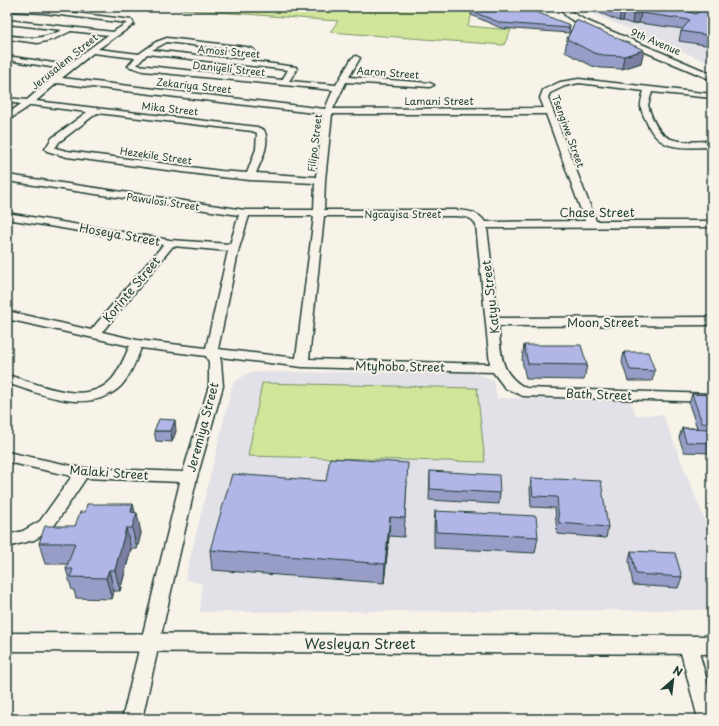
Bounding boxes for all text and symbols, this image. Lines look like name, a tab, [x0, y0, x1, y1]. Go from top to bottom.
street label: 9th Avenue	[629, 24, 684, 58]
street label: Jerusalem Street	[27, 29, 101, 93]
street label: Amosi Street	[197, 41, 261, 61]
street label: Daniyeli Street	[192, 57, 266, 79]
street label: Aaron Street	[356, 62, 420, 82]
street label: Zekariya Street	[156, 74, 232, 97]
street label: Lamani Street	[404, 93, 474, 108]
street label: Tsengiwe Street	[549, 93, 589, 169]
street label: Mika Street	[141, 98, 199, 118]
street label: Filipo Street	[303, 113, 325, 173]
street label: Hezekile Street	[119, 143, 193, 167]
street label: Pawulosi Street	[126, 188, 200, 214]
street label: Chase Street	[559, 203, 635, 221]
street label: Ngcayisa Street	[365, 206, 441, 221]
street label: Hoseya Street	[78, 218, 162, 250]
street label: Korinte Street	[98, 252, 164, 326]
street label: Katyu Street	[477, 259, 503, 335]
street label: Moon Street	[567, 313, 639, 331]
street label: Mtyhobo Street	[355, 356, 445, 376]
street label: Jeremiya Street	[181, 380, 223, 474]
street label: Bath Street	[566, 384, 632, 404]
street label: Malaki Street	[69, 460, 149, 484]
street label: Wesleyan Street	[304, 633, 416, 654]
north arrow	[653, 660, 693, 700]
text: N	[670, 661, 686, 680]

